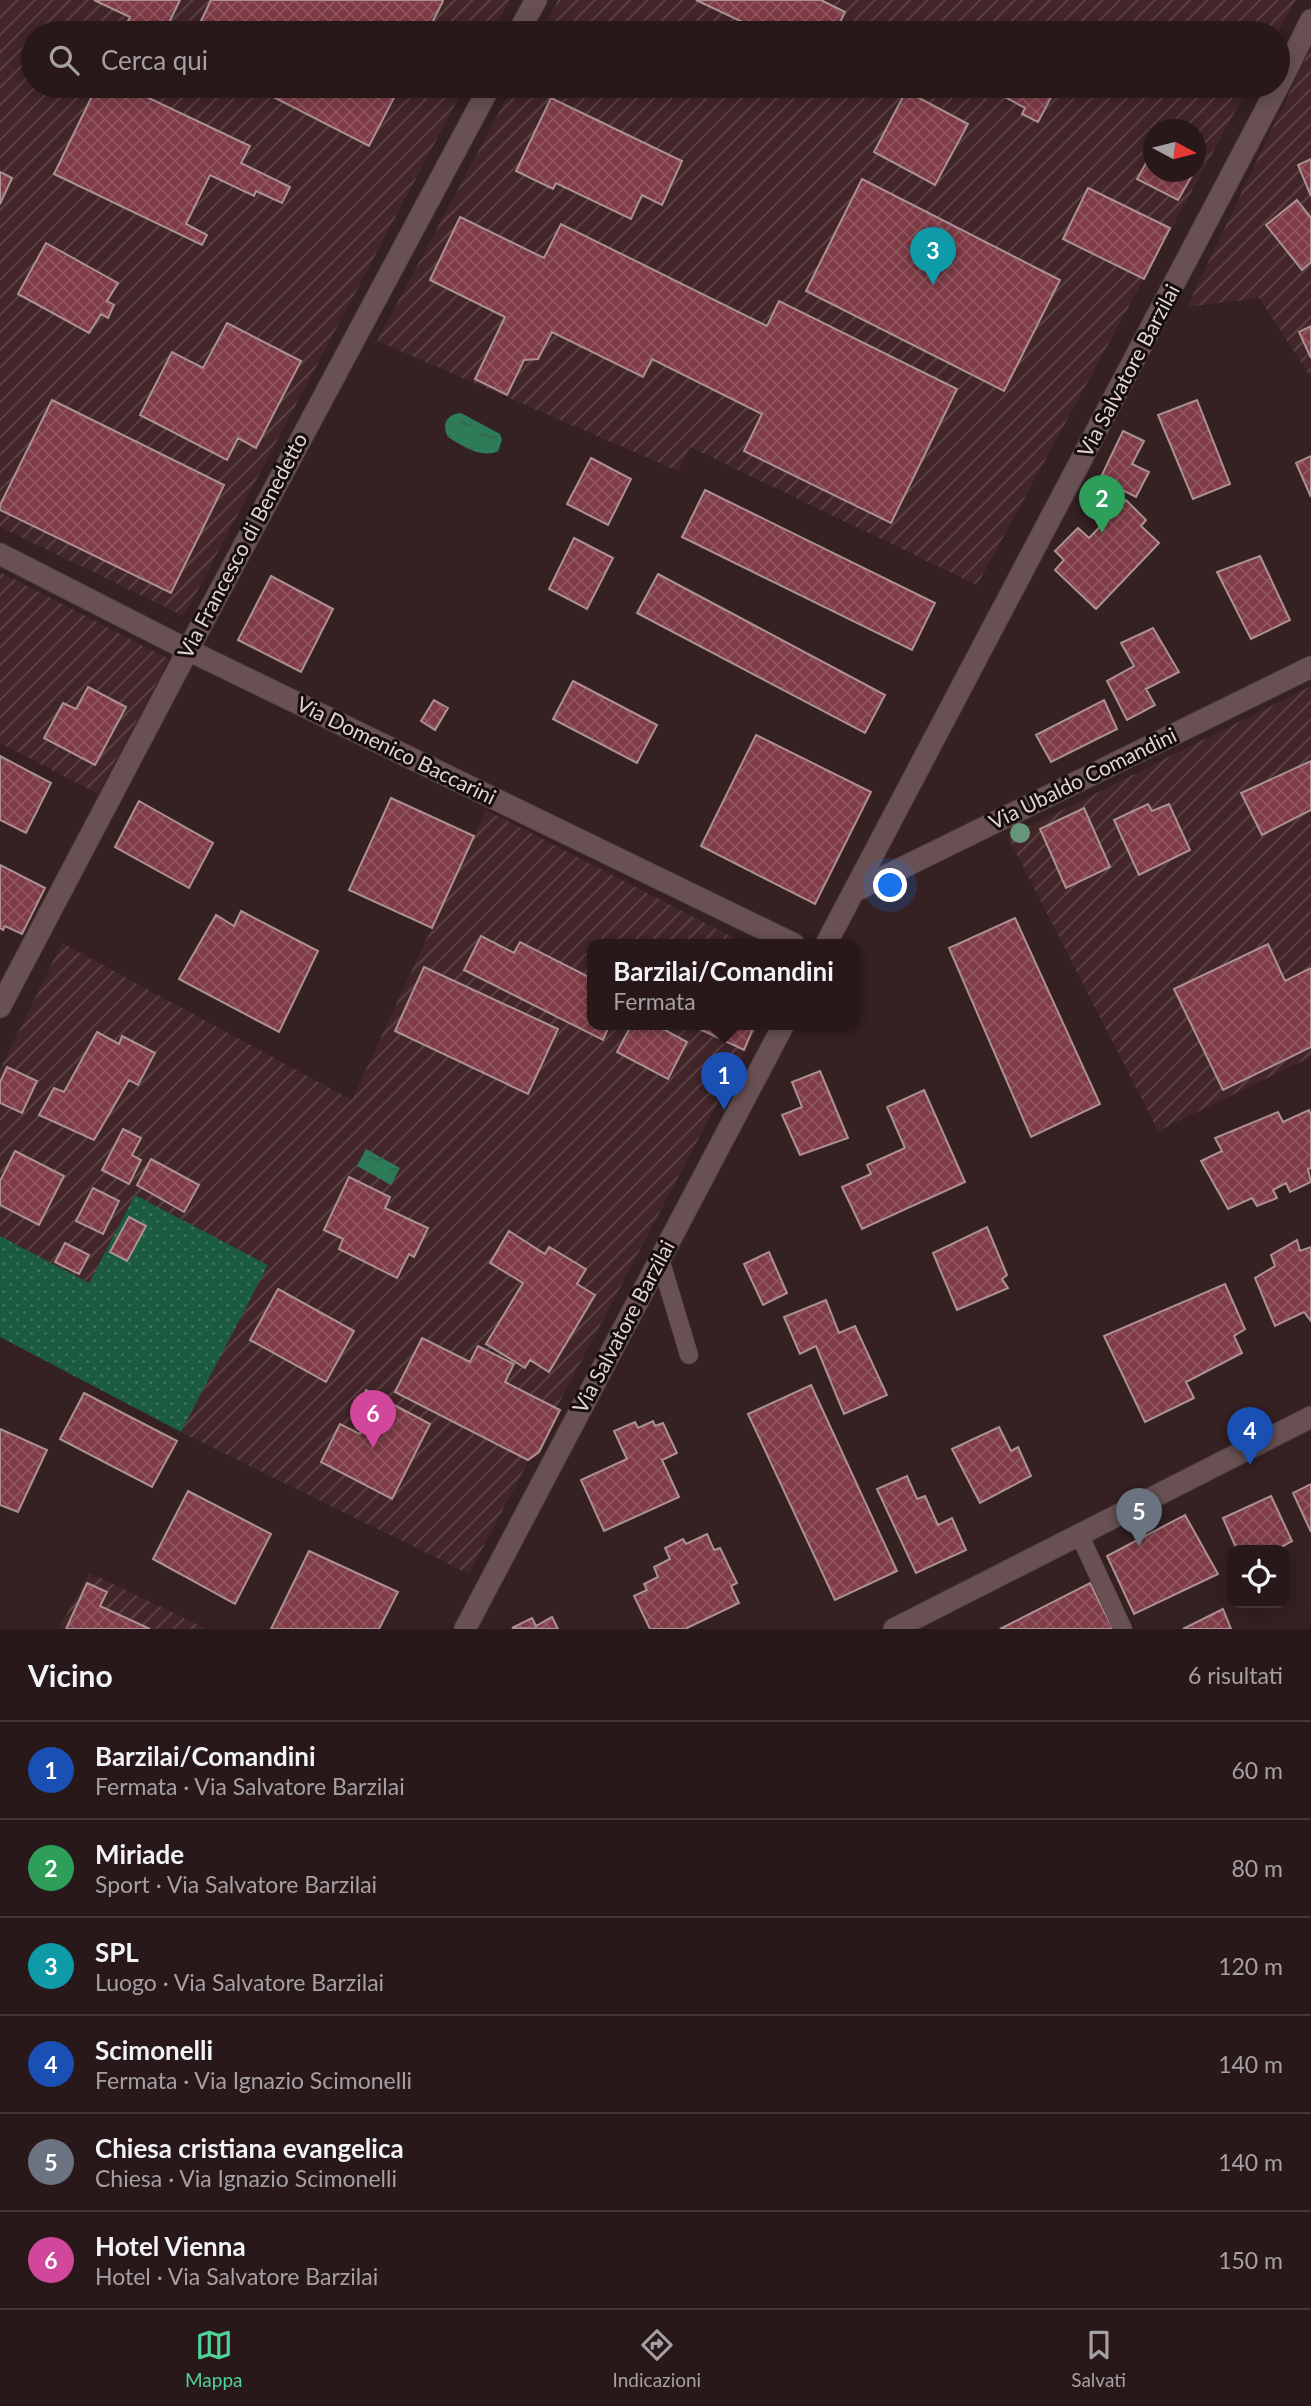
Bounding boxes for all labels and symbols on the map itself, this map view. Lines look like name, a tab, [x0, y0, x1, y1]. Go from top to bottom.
north arrow	[1143, 119, 1206, 182]
pin: 3	[910, 227, 956, 285]
street label: Via Salvatore Barzilai	[1072, 280, 1184, 461]
street label: Via Francesco di Benedetto	[172, 428, 312, 662]
pin: 2	[1079, 475, 1125, 533]
street label: Via Domenico Baccarini	[293, 690, 500, 809]
street label: Via Ubaldo Comandini	[985, 721, 1180, 834]
your location	[873, 868, 907, 902]
pin: 1	[701, 1052, 747, 1110]
street label: Via Salvatore Barzilai	[567, 1236, 679, 1417]
pin: 6	[350, 1390, 396, 1448]
pin: 4	[1227, 1407, 1273, 1465]
pin: 5	[1116, 1488, 1162, 1546]

